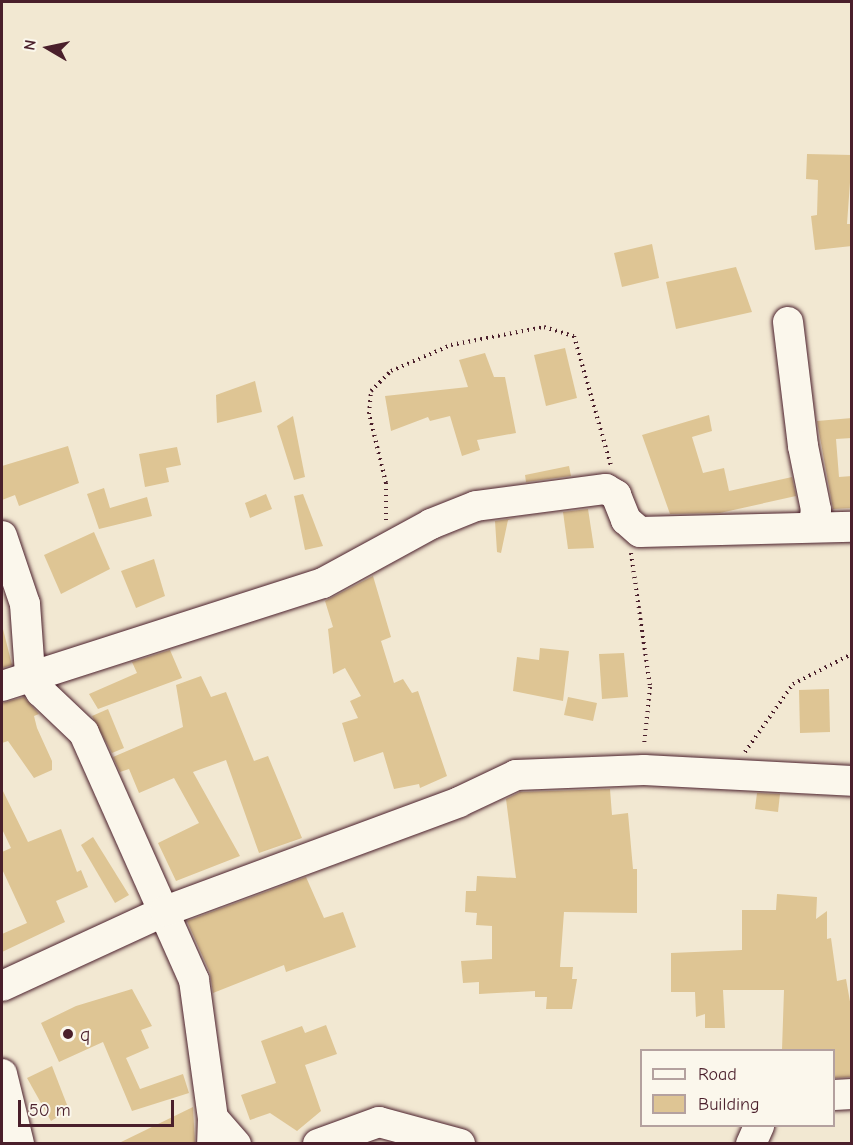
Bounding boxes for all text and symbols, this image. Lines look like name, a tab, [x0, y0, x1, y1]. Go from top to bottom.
north arrow	[18, 18, 78, 78]
text: N	[21, 39, 40, 52]
place label: q	[80, 1022, 90, 1046]
marker: q	[61, 1027, 75, 1041]
legend	[640, 1049, 835, 1127]
text: Road	[698, 1064, 737, 1085]
scale bar	[21, 1088, 177, 1126]
text: Building	[698, 1094, 760, 1115]
text: 50 m	[29, 1100, 71, 1121]

